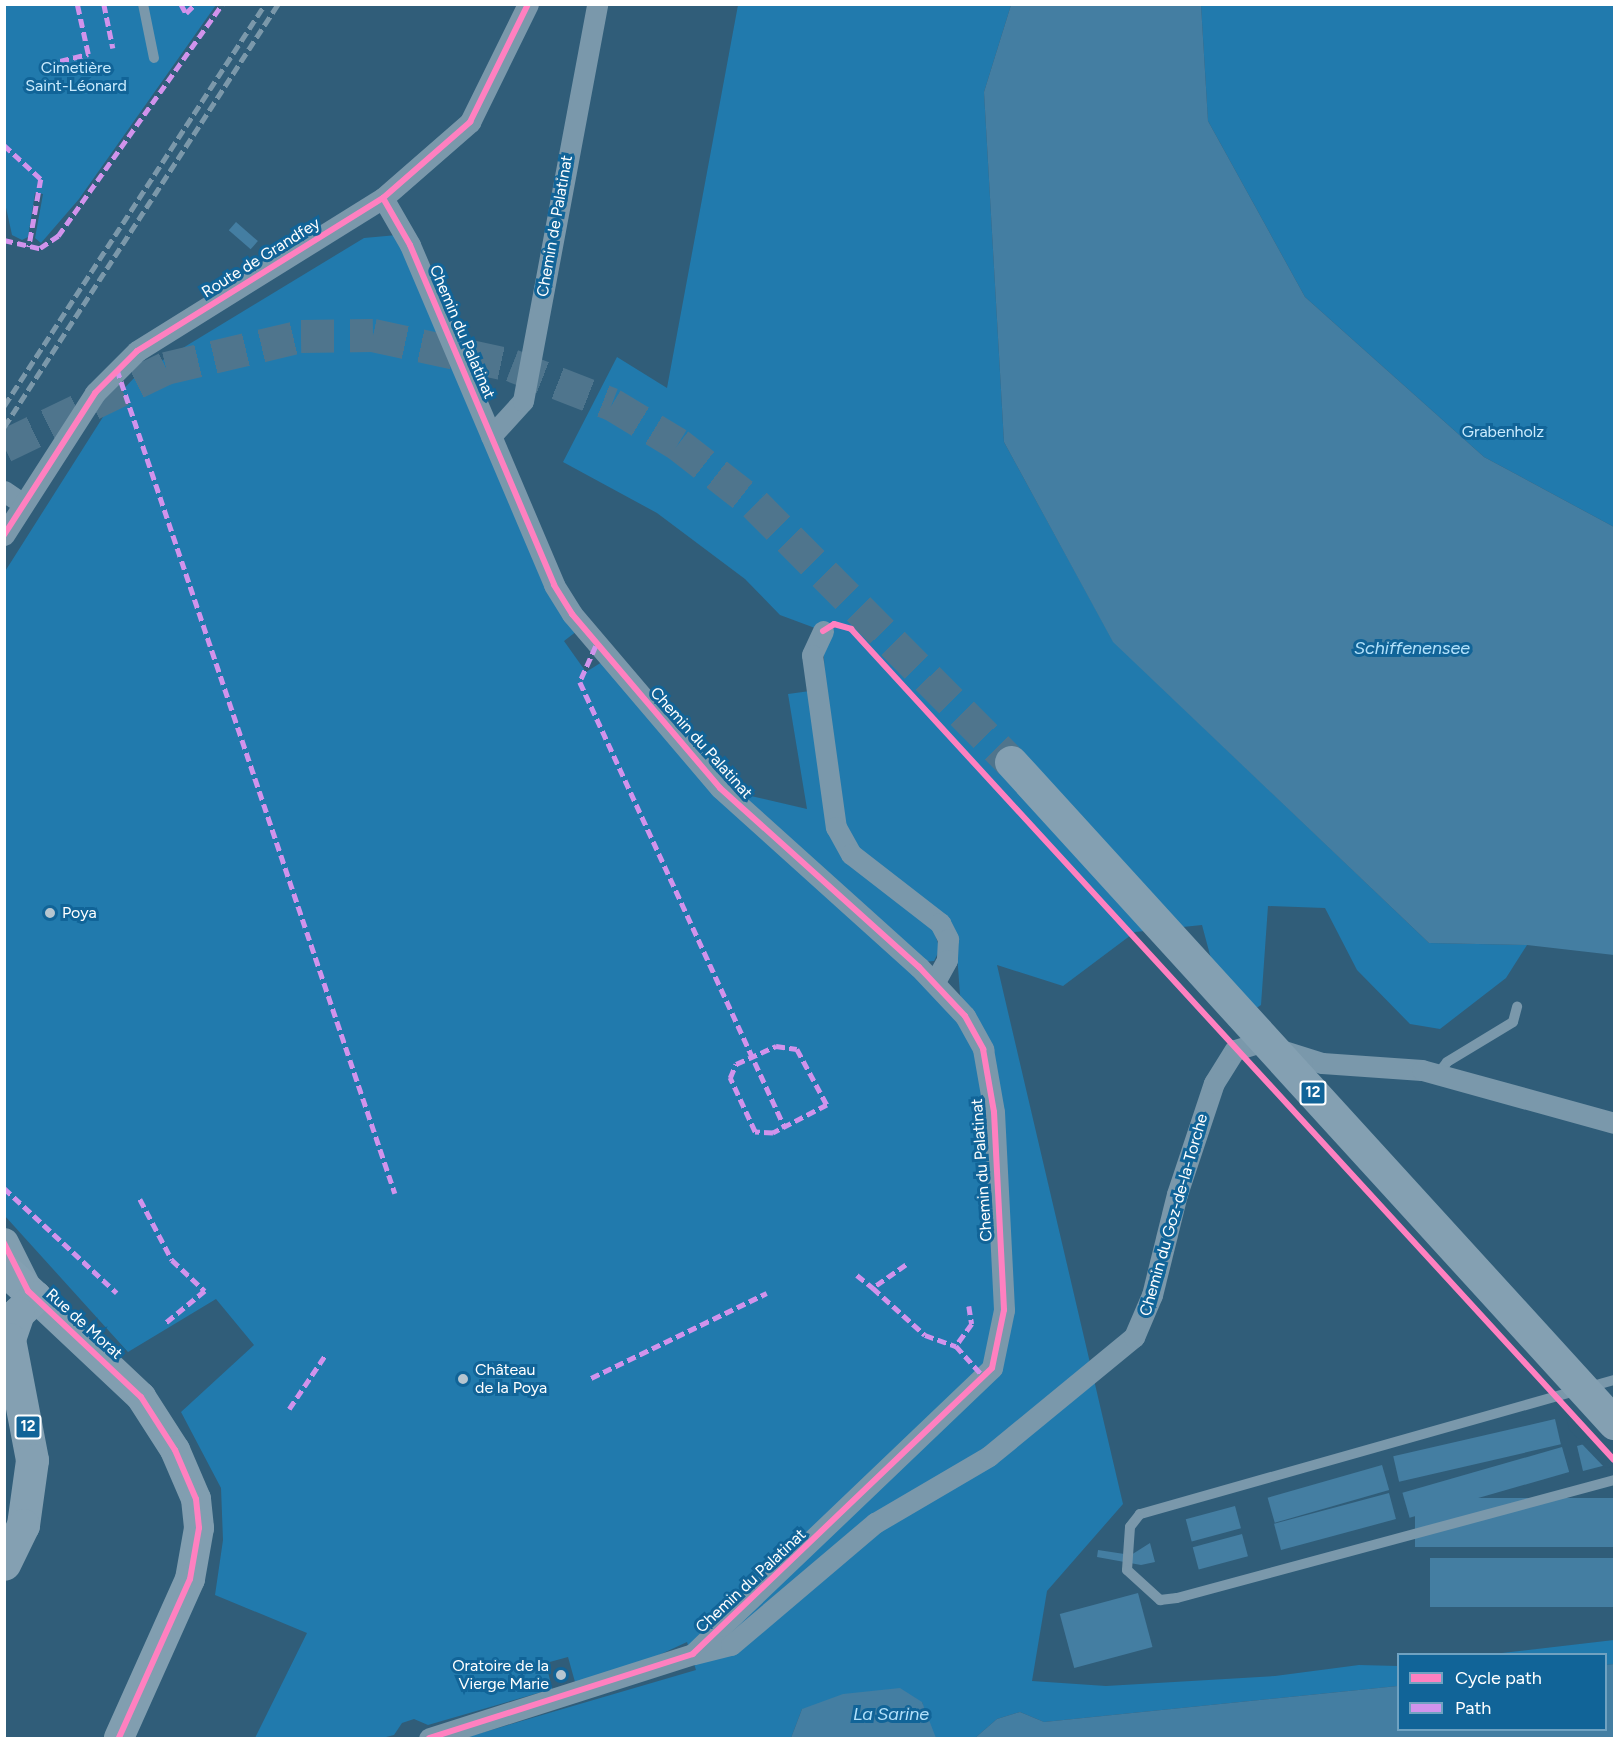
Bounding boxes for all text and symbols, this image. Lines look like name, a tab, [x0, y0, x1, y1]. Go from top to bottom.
park label: Cimetière Saint-Léonard	[25, 58, 127, 96]
street label: Chemin de Palatinat	[533, 154, 577, 298]
street label: Route de Grandfey	[198, 214, 324, 302]
street label: Chemin du Palatinat	[425, 262, 499, 402]
park label: Grabenholz	[1462, 422, 1544, 442]
water label: Schiffenensee	[1354, 637, 1470, 659]
street label: Chemin du Palatinat	[646, 683, 756, 803]
place label: Poya	[62, 903, 97, 923]
marker: Poya	[43, 906, 57, 920]
road number: 12	[1298, 1081, 1328, 1105]
street label: Chemin du Palatinat	[967, 1098, 997, 1242]
street label: Chemin du Goz-de-la-Torche	[1136, 1112, 1212, 1318]
street label: Rue de Morat	[42, 1285, 126, 1363]
place label: Château de la Poya	[475, 1360, 547, 1398]
marker: Château de la Poya	[456, 1372, 470, 1386]
road number: 12	[13, 1415, 43, 1439]
street label: Chemin du Palatinat	[692, 1525, 810, 1637]
legend	[1397, 1653, 1607, 1731]
place label: Oratoire de la Vierge Marie	[452, 1656, 549, 1694]
text: Cycle path	[1455, 1667, 1542, 1689]
marker: Oratoire de la Vierge Marie	[554, 1668, 568, 1682]
text: Path	[1455, 1697, 1491, 1719]
water label: La Sarine	[853, 1703, 929, 1725]

